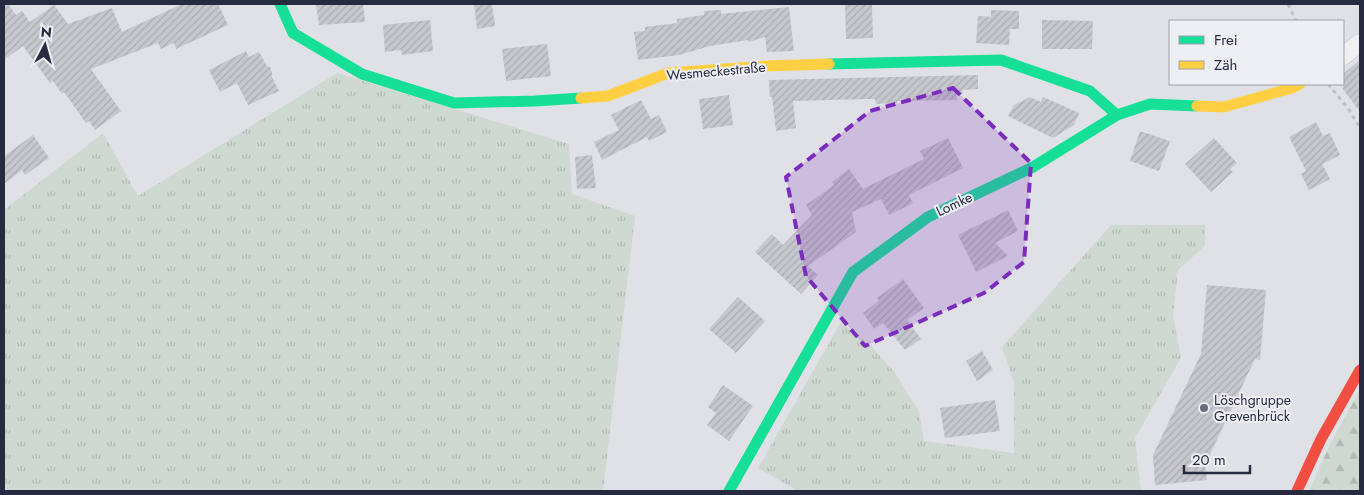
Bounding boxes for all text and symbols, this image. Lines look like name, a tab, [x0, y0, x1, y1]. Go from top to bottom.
north arrow	[20, 20, 70, 70]
legend	[1169, 20, 1344, 85]
text: N	[40, 22, 53, 43]
text: Frei	[1214, 29, 1238, 51]
text: Zäh	[1214, 54, 1237, 76]
street label: Wesmeckestraße	[666, 57, 766, 85]
street label: Lomke	[933, 187, 975, 221]
place label: Löschgruppe Grevenbrück	[1214, 390, 1291, 426]
marker: Löschgruppe Grevenbrück	[1198, 402, 1210, 414]
scale bar	[1184, 442, 1250, 474]
text: 20 m	[1192, 449, 1226, 471]

